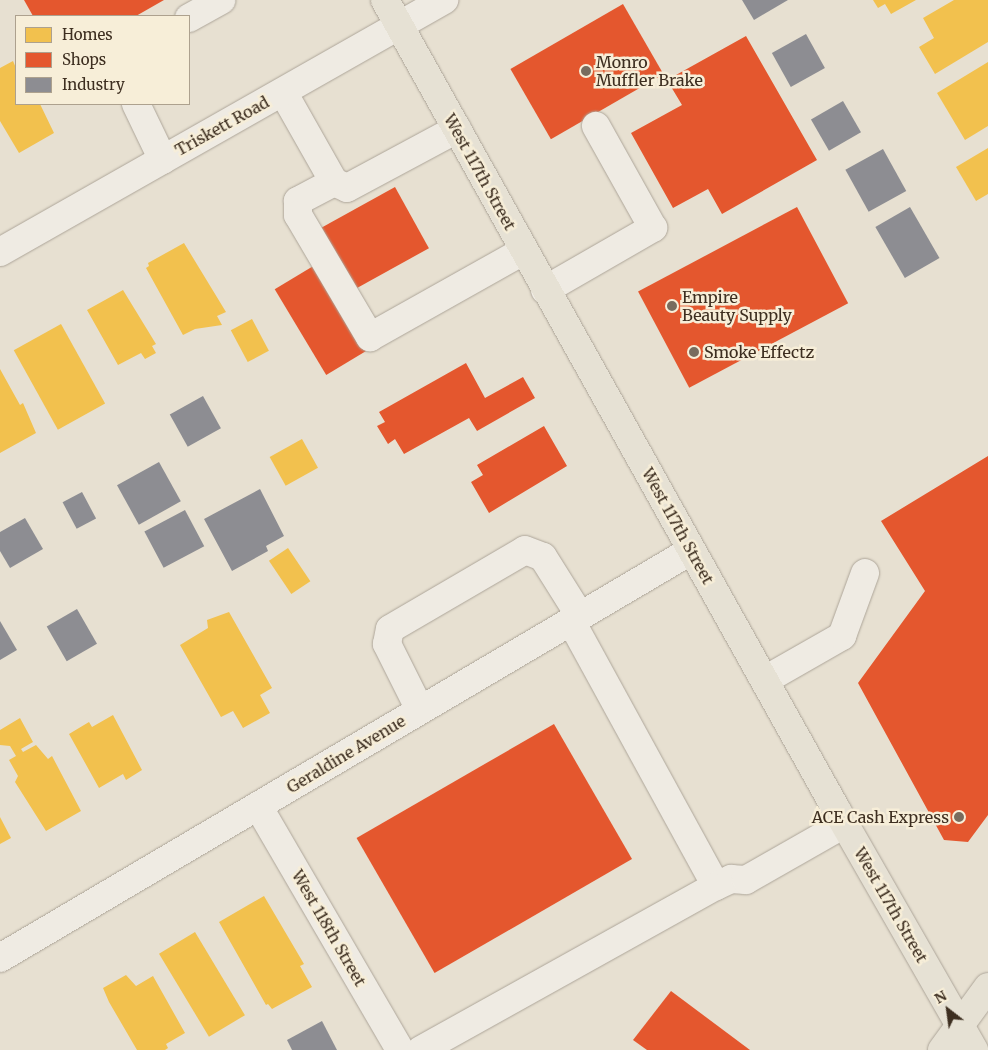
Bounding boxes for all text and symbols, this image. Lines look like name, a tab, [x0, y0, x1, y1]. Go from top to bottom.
legend	[15, 15, 190, 105]
text: Homes	[62, 25, 113, 44]
text: Shops	[62, 50, 106, 69]
place label: Monro Muffler Brake	[596, 52, 703, 90]
marker: Monro Muffler Brake	[580, 65, 592, 77]
text: Industry	[62, 75, 125, 94]
street label: Triskett Road	[172, 92, 272, 160]
street label: West 117th Street	[440, 111, 520, 233]
place label: Empire Beauty Supply	[682, 287, 792, 325]
marker: Empire Beauty Supply	[666, 300, 678, 312]
place label: Smoke Effectz	[704, 342, 814, 362]
marker: Smoke Effectz	[688, 346, 700, 358]
street label: West 117th Street	[638, 465, 718, 587]
street label: Geraldine Avenue	[283, 711, 409, 797]
place label: ACE Cash Express	[812, 807, 949, 827]
marker: ACE Cash Express	[953, 811, 965, 823]
street label: West 117th Street	[850, 844, 932, 966]
street label: West 118th Street	[288, 867, 370, 989]
north arrow	[923, 985, 973, 1035]
text: N	[931, 986, 950, 1008]

